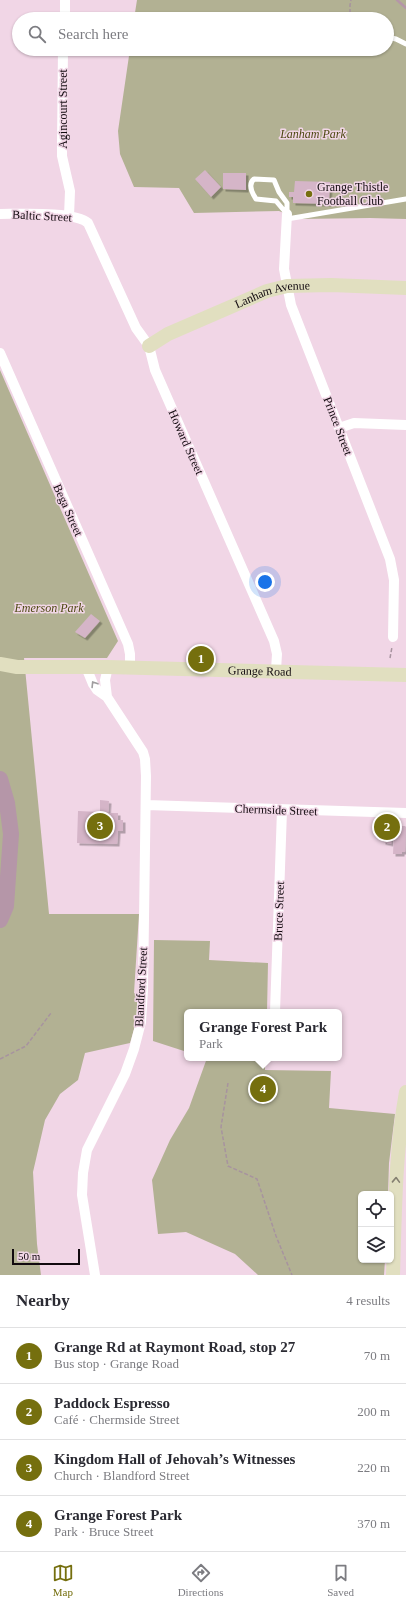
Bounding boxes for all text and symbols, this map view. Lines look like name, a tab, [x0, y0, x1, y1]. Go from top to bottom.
search box	[12, 12, 394, 56]
icon: search	[26, 23, 48, 45]
text: Search here	[58, 26, 128, 42]
street label: Agincourt Street	[56, 69, 70, 149]
park label: Lanham Park	[279, 127, 347, 141]
place label: Grange Thistle Football Club	[317, 180, 388, 208]
marker: Grange Thistle Football Club	[304, 189, 314, 199]
street label: Baltic Street	[12, 207, 73, 225]
street label: Lanham Avenue	[233, 278, 310, 311]
street label: Prince Street	[320, 395, 356, 458]
street label: Howard Street	[165, 407, 207, 477]
street label: Bega Street	[50, 482, 86, 539]
your location	[255, 572, 275, 592]
park label: Emerson Park	[14, 601, 84, 615]
pin: 1	[188, 644, 214, 674]
street label: Grange Road	[228, 663, 292, 679]
one-way arrow	[91, 681, 98, 688]
street label: Chermside Street	[234, 802, 318, 818]
pin: 3	[87, 811, 113, 841]
pin: 2	[374, 812, 400, 842]
street label: Bruce Street	[271, 880, 287, 941]
street label: Blandford Street	[132, 946, 150, 1027]
popup	[184, 1009, 342, 1061]
text: Grange Forest Park	[199, 1019, 327, 1035]
text: Park	[199, 1036, 223, 1051]
pin: 4	[250, 1074, 276, 1104]
one-way arrow	[392, 1177, 401, 1183]
map controls	[358, 1191, 394, 1263]
button: locate	[358, 1191, 394, 1227]
button: layers	[358, 1227, 394, 1263]
scale bar	[12, 1247, 80, 1266]
text: 50 m	[18, 1250, 40, 1262]
text: Nearby	[16, 1291, 70, 1310]
text: 4 results	[346, 1293, 390, 1308]
text: Grange Rd at Raymont Road, stop 27	[54, 1339, 295, 1355]
text: 1	[26, 1348, 32, 1363]
text: 70 m	[364, 1348, 390, 1363]
text: Bus stop · Grange Road	[54, 1356, 179, 1371]
text: Paddock Espresso	[54, 1395, 170, 1411]
text: 2	[26, 1404, 32, 1419]
text: 200 m	[357, 1404, 390, 1419]
text: Café · Chermside Street	[54, 1412, 179, 1427]
text: Kingdom Hall of Jehovah’s Witnesses	[54, 1451, 295, 1467]
text: 3	[26, 1460, 32, 1475]
text: 220 m	[357, 1460, 390, 1475]
text: Church · Blandford Street	[54, 1468, 189, 1483]
text: Grange Forest Park	[54, 1507, 182, 1523]
text: 4	[26, 1516, 32, 1531]
text: 370 m	[357, 1516, 390, 1531]
text: Park · Bruce Street	[54, 1524, 153, 1539]
tab: Map	[52, 1562, 74, 1598]
tab: Directions	[178, 1562, 223, 1598]
tab: Saved	[327, 1562, 354, 1598]

